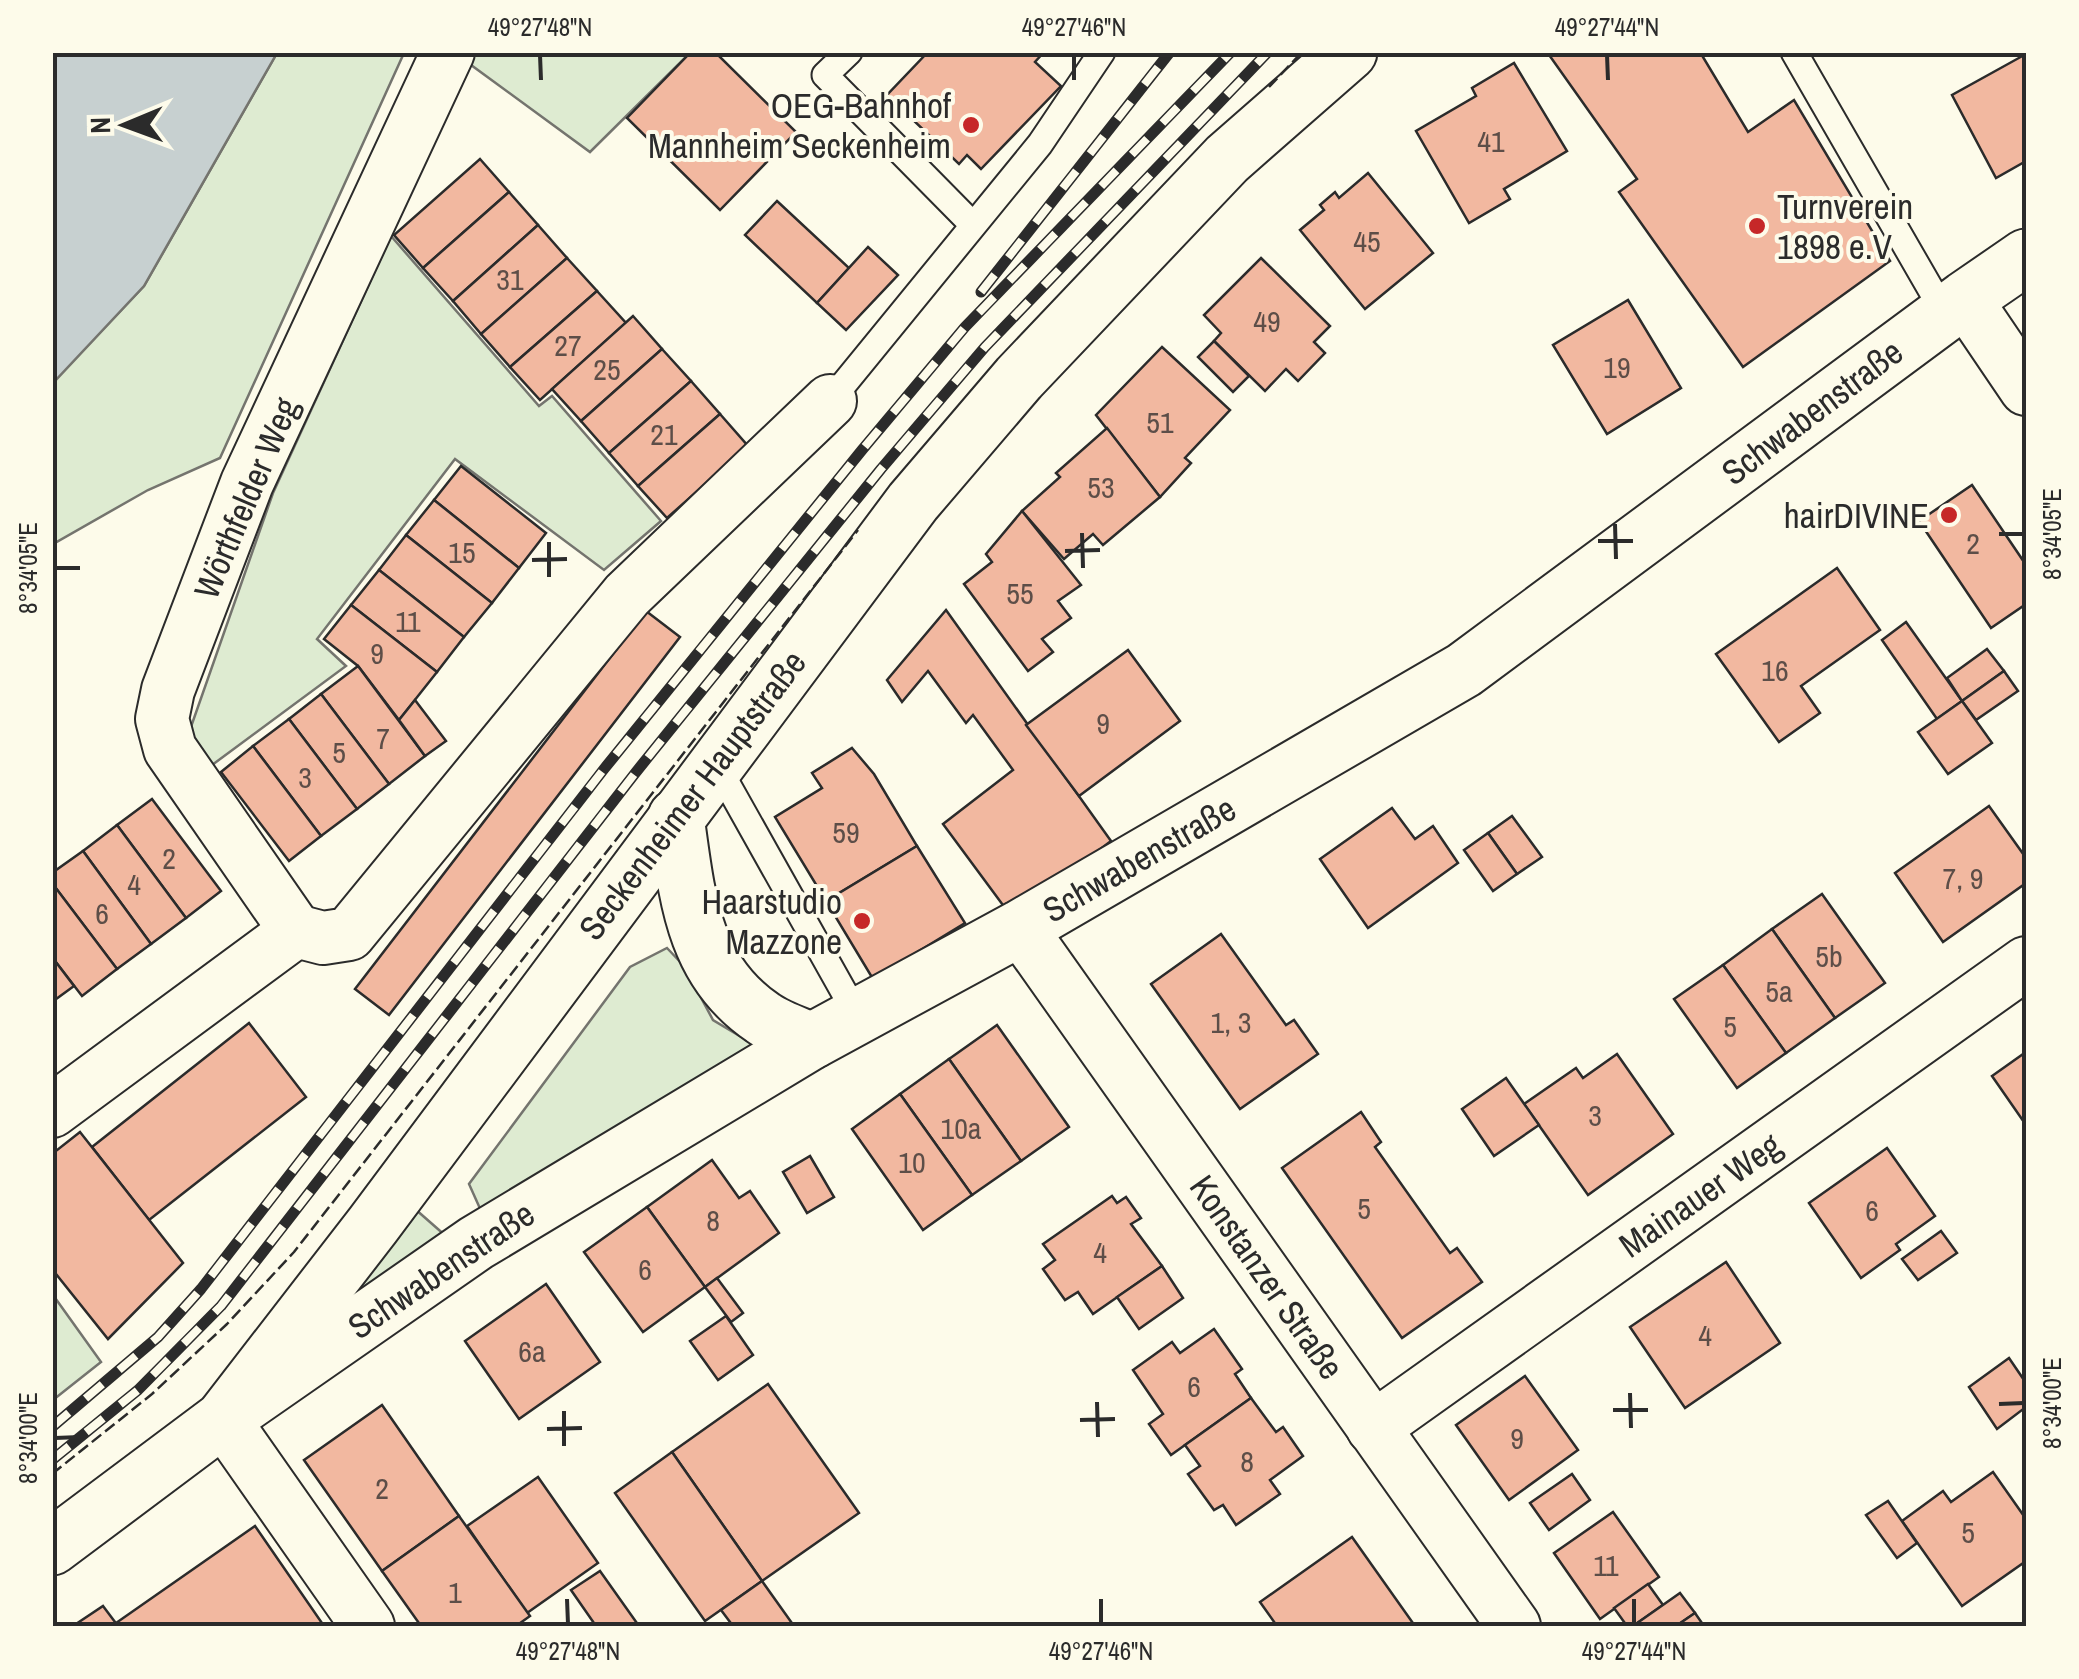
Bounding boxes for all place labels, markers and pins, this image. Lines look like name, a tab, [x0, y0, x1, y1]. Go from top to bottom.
place label: OEG-Bahnhof Mannheim Seckenheim	[648, 82, 951, 169]
marker: OEG-Bahnhof Mannheim Seckenheim	[960, 114, 982, 136]
place label: Turnverein 1898 e.V	[1777, 183, 1913, 270]
marker: Turnverein 1898 e.V	[1746, 215, 1768, 237]
place label: hairDIVINE	[1784, 492, 1929, 539]
marker: hairDIVINE	[1938, 504, 1960, 526]
place label: Haarstudio Mazzone	[702, 878, 842, 965]
marker: Haarstudio Mazzone	[851, 910, 873, 932]

